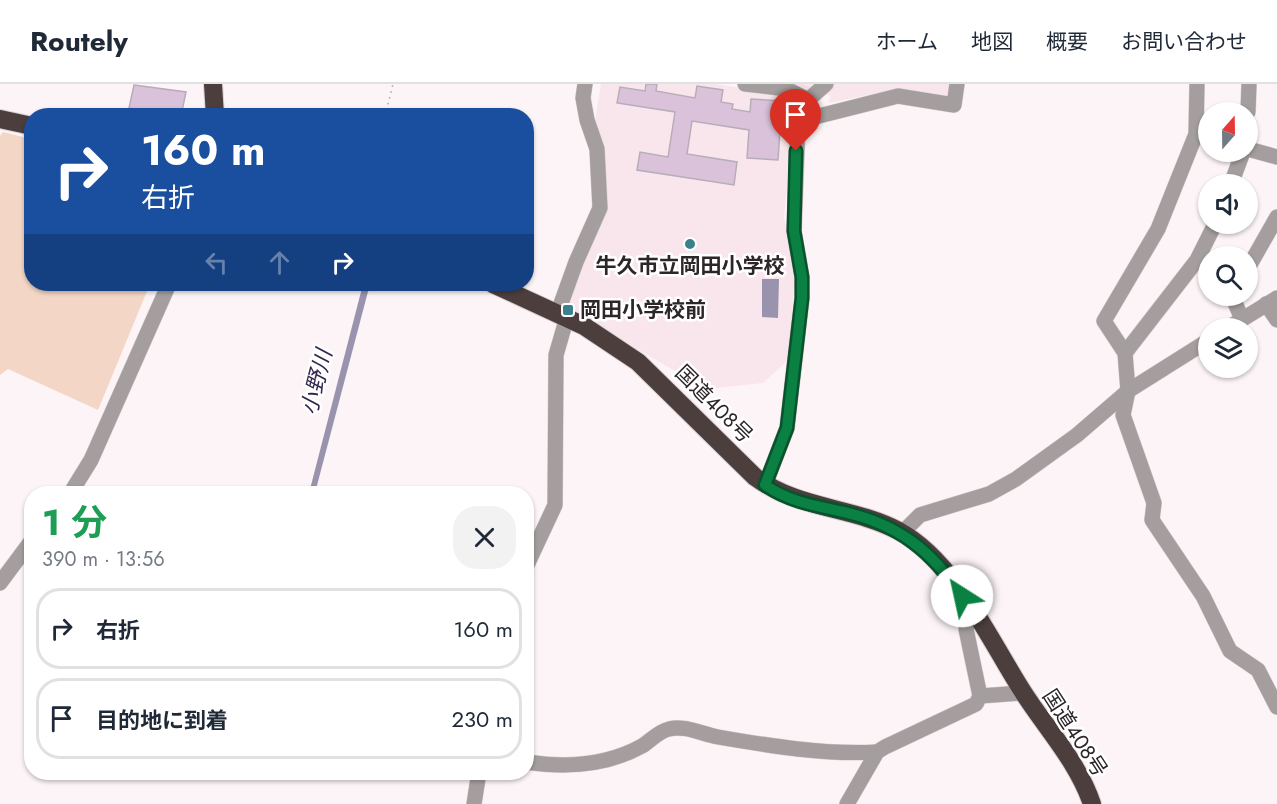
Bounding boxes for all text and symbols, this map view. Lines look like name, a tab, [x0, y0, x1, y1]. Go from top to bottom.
text: Routely	[30, 21, 128, 62]
text: ホーム	[876, 27, 938, 57]
text: 地図	[971, 27, 1013, 57]
text: 概要	[1046, 27, 1088, 57]
text: お問い合わせ	[1121, 27, 1247, 57]
pin	[770, 89, 821, 151]
icon: arrive	[779, 98, 812, 131]
north arrow	[1198, 102, 1258, 162]
map controls	[1198, 102, 1258, 378]
text: 160 m	[141, 120, 265, 181]
icon: right	[42, 132, 120, 210]
button: sound	[1198, 174, 1258, 234]
text: 右折	[141, 178, 195, 217]
marker: 牛久市立岡田小学校	[683, 237, 697, 251]
icon: left	[200, 246, 233, 279]
icon: ahead	[263, 246, 296, 279]
icon: right	[326, 246, 359, 279]
button: search	[1198, 246, 1258, 306]
place label: 牛久市立岡田小学校	[596, 251, 785, 281]
place label: 岡田小学校前	[580, 295, 706, 325]
marker: 岡田小学校前	[561, 303, 575, 317]
button: layers	[1198, 318, 1258, 378]
water label: 小野川	[292, 344, 340, 418]
street label: 国道408号	[668, 358, 760, 450]
text: 1 分	[42, 496, 107, 548]
button: close	[453, 506, 516, 569]
text: 390 m · 13:56	[42, 545, 165, 574]
position arrow	[930, 564, 994, 628]
icon: right	[45, 612, 78, 645]
text: 160 m	[453, 613, 513, 645]
text: 右折	[96, 614, 140, 646]
street label: 国道408号	[1035, 683, 1115, 783]
icon: arrive	[45, 702, 78, 735]
text: 230 m	[452, 703, 513, 735]
text: 目的地に到着	[96, 704, 228, 736]

